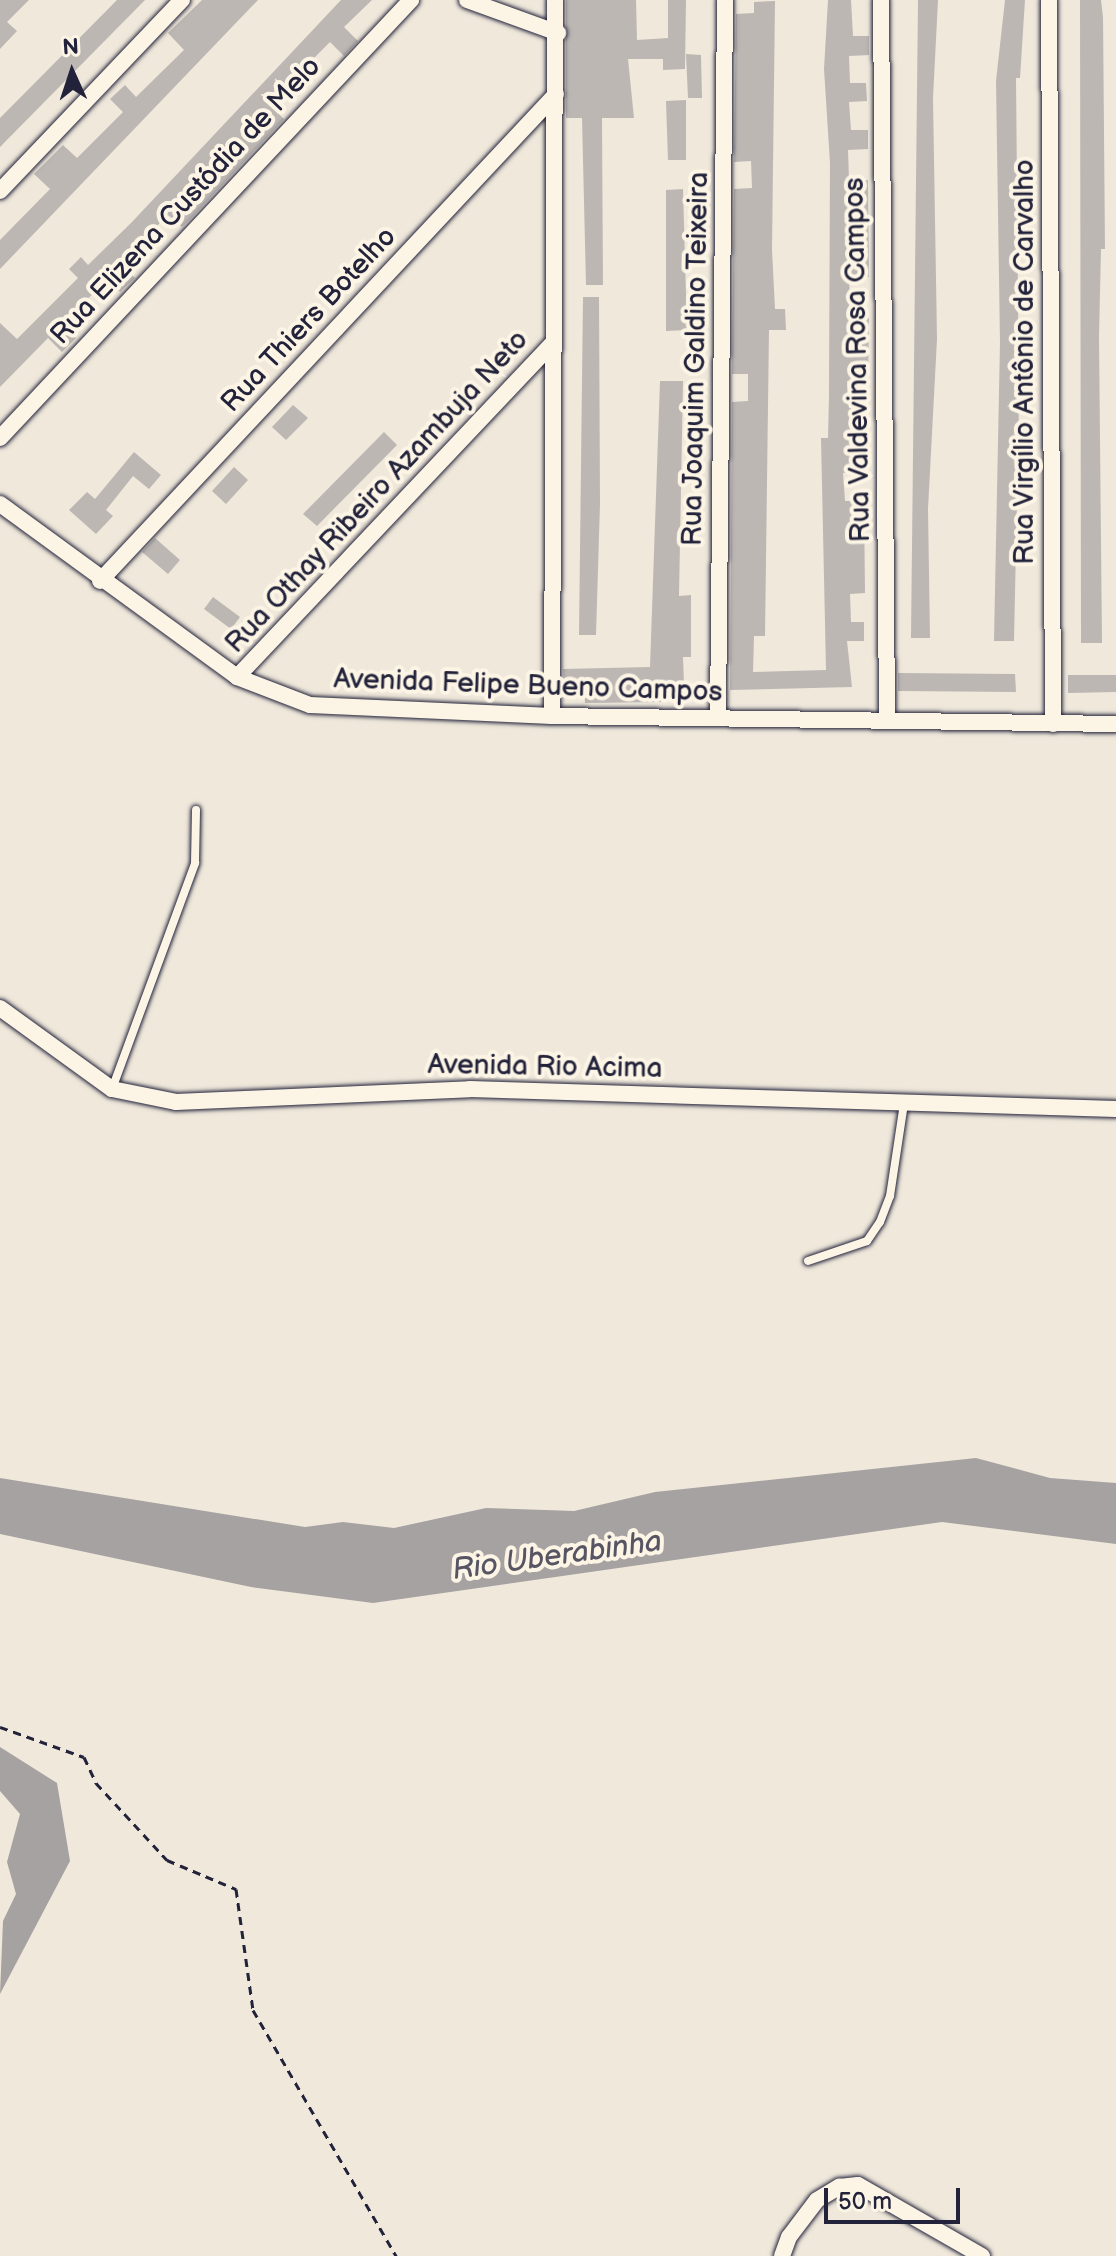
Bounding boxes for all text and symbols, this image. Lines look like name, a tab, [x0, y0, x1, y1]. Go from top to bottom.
north arrow	[32, 32, 112, 112]
text: N	[62, 34, 80, 61]
street label: Rua Elizena Custódia de Melo	[44, 50, 328, 352]
street label: Rua Virgílio Antônio de Carvalho	[1008, 159, 1042, 565]
street label: Rua Joaquim Galdino Teixeira	[676, 170, 716, 548]
street label: Rua Valdevina Rosa Campos	[838, 177, 878, 543]
street label: Rua Thiers Botelho	[214, 220, 404, 420]
street label: Rua Othay Ribeiro Azambuja Neto	[218, 323, 536, 661]
street label: Avenida Felipe Bueno Campos	[333, 662, 723, 710]
street label: Avenida Rio Acima	[427, 1048, 663, 1086]
water label: Rio Uberabinha	[450, 1523, 664, 1589]
scale bar	[828, 2172, 964, 2222]
text: 50 m	[838, 2187, 892, 2216]

